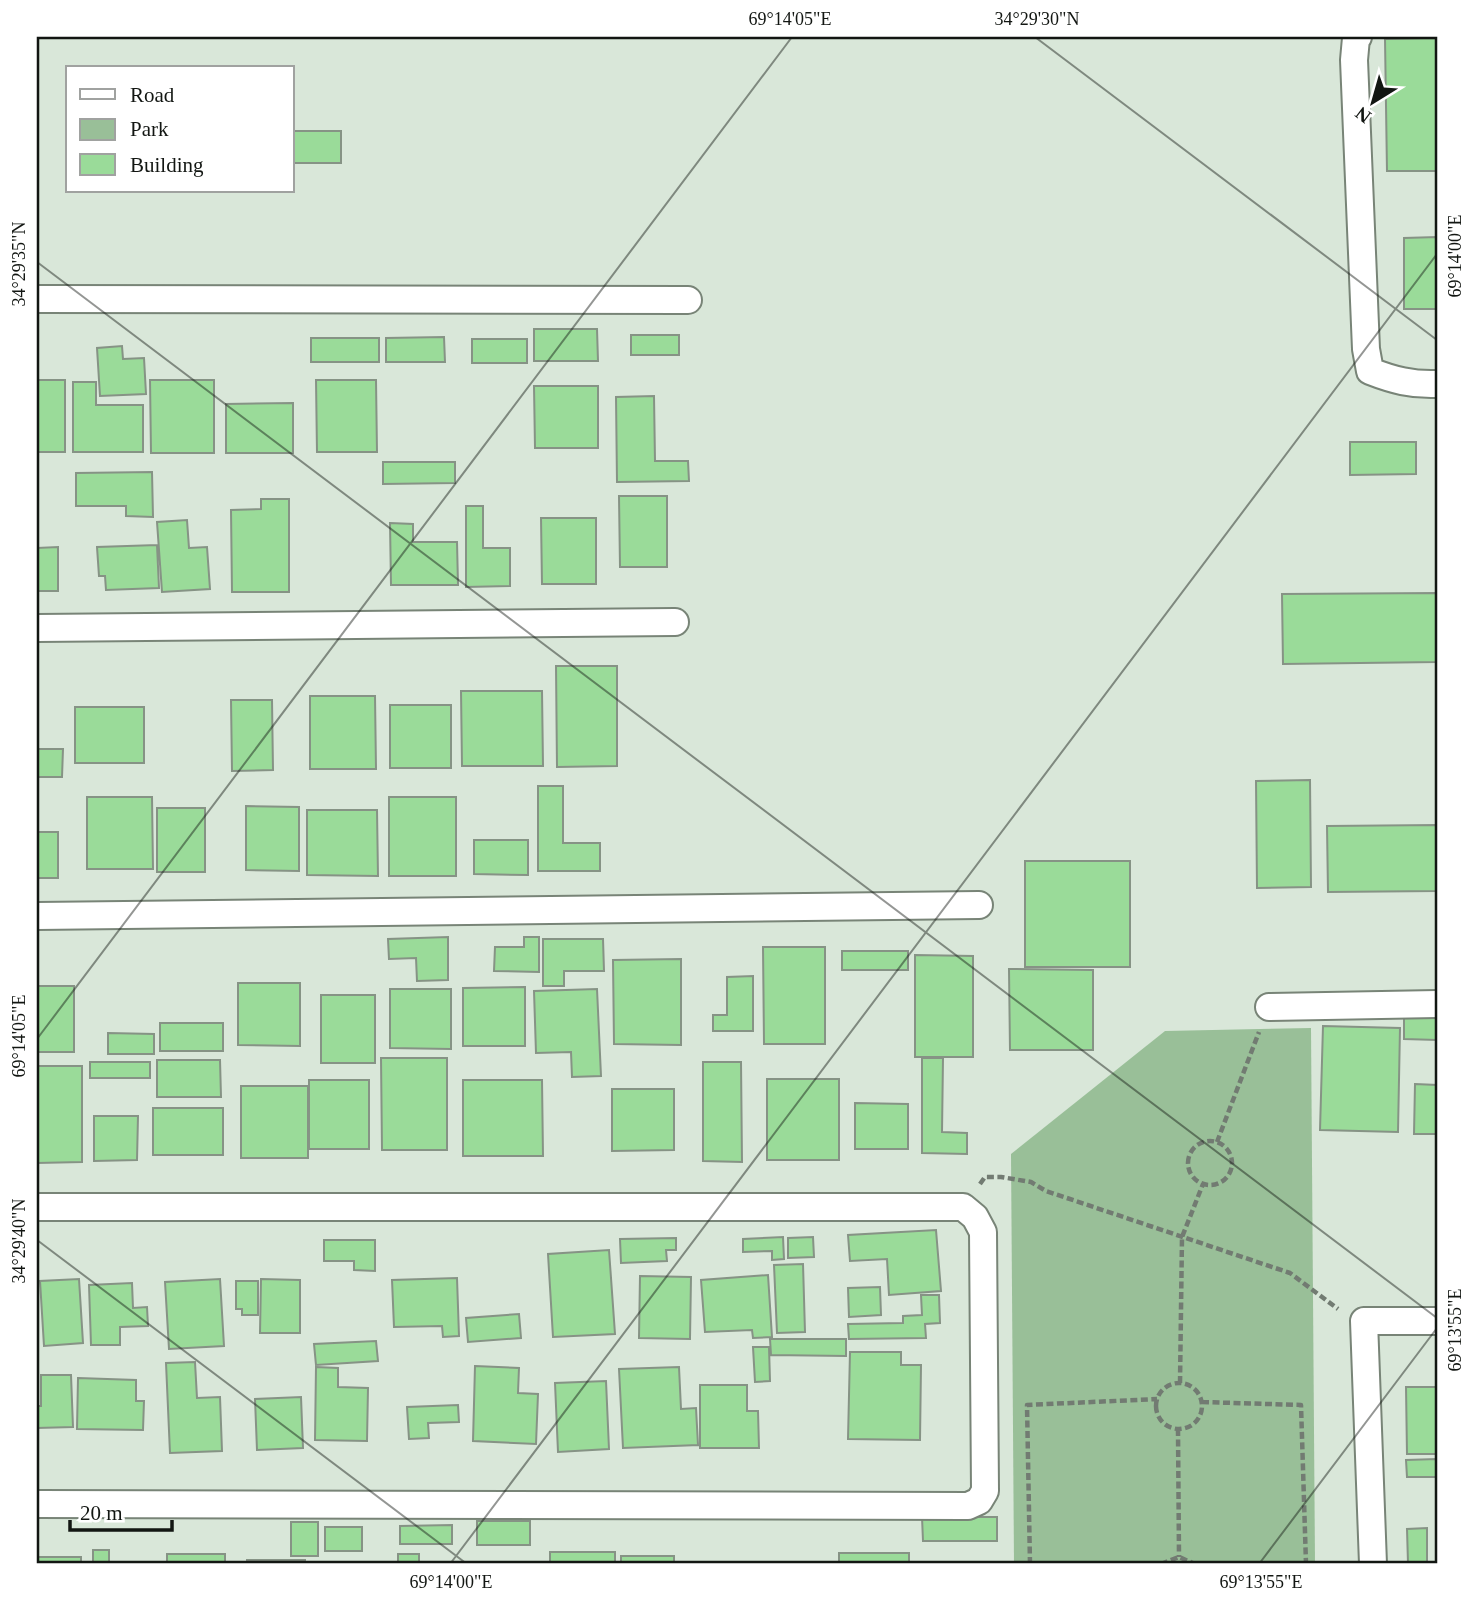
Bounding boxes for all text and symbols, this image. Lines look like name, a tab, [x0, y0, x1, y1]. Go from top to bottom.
text: 69°14'05"E	[749, 9, 831, 29]
text: 34°29'30"N	[995, 9, 1079, 29]
legend	[66, 66, 294, 192]
north arrow	[1338, 66, 1408, 136]
text: Road	[130, 83, 175, 107]
text: N	[1351, 102, 1375, 128]
text: Park	[130, 117, 169, 141]
text: Building	[130, 153, 204, 177]
text: 69°14'00"E	[1445, 215, 1465, 297]
text: 34°29'35"N	[9, 222, 29, 306]
text: 69°14'05"E	[9, 995, 29, 1077]
text: 34°29'40"N	[9, 1199, 29, 1283]
text: 69°13'55"E	[1445, 1289, 1465, 1371]
scale bar	[70, 1489, 172, 1533]
text: 20 m	[80, 1501, 123, 1525]
text: 69°14'00"E	[410, 1572, 492, 1592]
text: 69°13'55"E	[1220, 1572, 1302, 1592]

